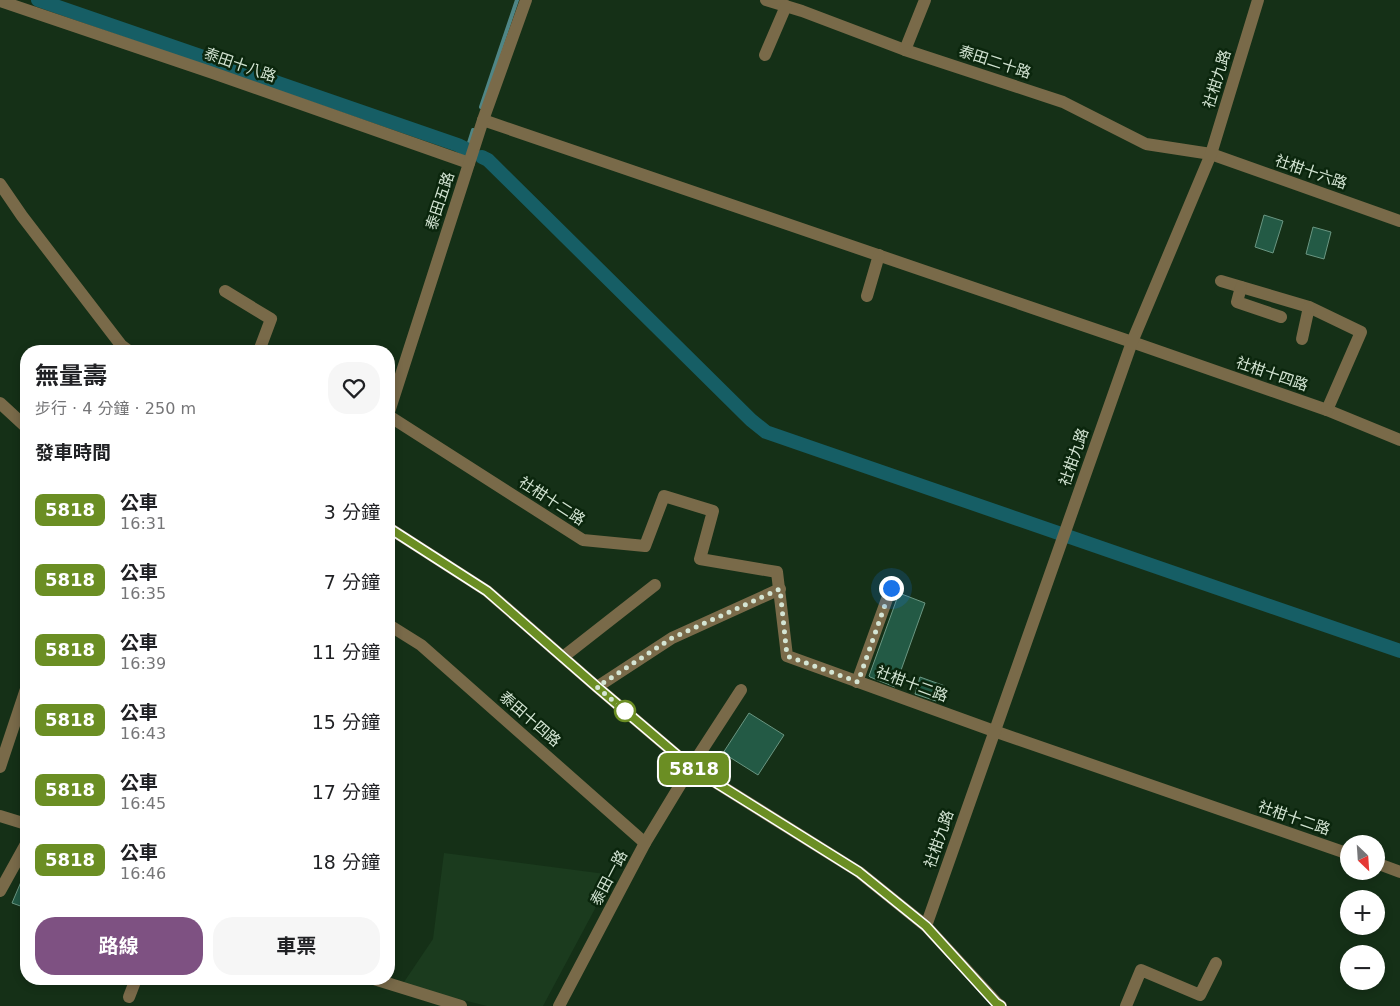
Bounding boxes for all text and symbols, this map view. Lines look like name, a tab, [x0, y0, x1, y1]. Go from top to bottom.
street label: 泰田二十路	[957, 42, 1033, 82]
street label: 泰田十八路	[202, 44, 278, 86]
street label: 社柑九路	[1200, 48, 1234, 110]
street label: 社柑十六路	[1273, 151, 1349, 193]
street label: 泰田五路	[422, 170, 458, 232]
street label: 社柑十四路	[1234, 353, 1310, 395]
text: 無量壽	[35, 362, 107, 390]
button: heart	[328, 362, 380, 414]
text: 步行 · 4 分鐘 · 250 m	[35, 399, 196, 418]
street label: 社柑九路	[1056, 426, 1092, 488]
text: 發車時間	[35, 441, 111, 463]
street label: 社柑十二路	[516, 473, 588, 529]
text: 公車	[120, 491, 158, 513]
text: 5818	[45, 499, 95, 520]
text: 3 分鐘	[324, 501, 380, 523]
text: 16:31	[120, 514, 166, 533]
text: 公車	[120, 561, 158, 583]
text: 5818	[45, 569, 95, 590]
text: 7 分鐘	[324, 571, 380, 593]
your location	[879, 576, 904, 601]
text: 16:35	[120, 584, 166, 603]
text: 公車	[120, 631, 158, 653]
text: 5818	[45, 639, 95, 660]
text: 11 分鐘	[312, 641, 380, 663]
text: 16:39	[120, 654, 166, 673]
street label: 社柑十二路	[874, 663, 950, 705]
street label: 泰田十四路	[496, 688, 564, 750]
unlabelled marker	[614, 700, 636, 722]
text: 公車	[120, 701, 158, 723]
text: 5818	[45, 709, 95, 730]
text: 15 分鐘	[312, 711, 380, 733]
text: 16:43	[120, 724, 166, 743]
line badge: 5818	[659, 753, 729, 785]
text: 5818	[669, 758, 719, 779]
text: 公車	[120, 771, 158, 793]
text: 5818	[45, 779, 95, 800]
text: 17 分鐘	[312, 781, 380, 803]
text: 16:45	[120, 794, 166, 813]
street label: 社柑十二路	[1256, 797, 1332, 839]
street label: 社柑九路	[921, 808, 957, 870]
north arrow	[1340, 835, 1385, 880]
map controls	[1340, 835, 1385, 990]
text: 公車	[120, 841, 158, 863]
street label: 泰田一路	[587, 847, 631, 909]
text: 5818	[45, 849, 95, 870]
text: 18 分鐘	[312, 851, 380, 873]
text: 16:46	[120, 864, 166, 883]
button: +	[1340, 890, 1385, 935]
button: 路線	[35, 917, 203, 975]
button: 車票	[213, 917, 380, 975]
button: −	[1340, 945, 1385, 990]

